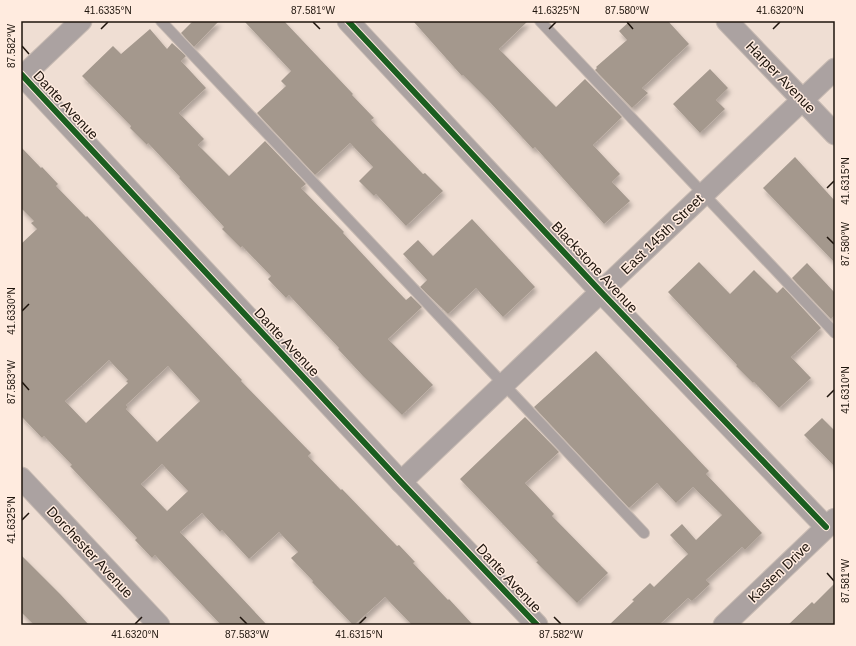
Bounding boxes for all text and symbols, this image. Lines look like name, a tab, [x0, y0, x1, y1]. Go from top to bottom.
text: 41.6335°N	[84, 5, 132, 16]
text: 87.581°W	[291, 5, 336, 16]
text: 41.6325°N	[532, 5, 580, 16]
text: 87.580°W	[605, 5, 650, 16]
text: 41.6320°N	[756, 5, 804, 16]
text: 87.582°W	[6, 23, 17, 68]
street label: Harper Avenue	[743, 38, 819, 116]
street label: Dante Avenue	[30, 67, 102, 143]
text: 41.6315°N	[840, 157, 851, 205]
street label: East 145th Street	[618, 191, 707, 277]
street label: Blackstone Avenue	[549, 218, 642, 316]
text: 87.580°W	[840, 221, 851, 266]
text: 41.6330°N	[6, 287, 17, 335]
street label: Dante Avenue	[251, 304, 323, 380]
text: 87.583°W	[6, 359, 17, 404]
text: 41.6310°N	[840, 366, 851, 414]
text: 41.6325°N	[6, 496, 17, 544]
street label: Dorchester Avenue	[44, 503, 137, 601]
street label: Kasten Drive	[745, 538, 814, 606]
street label: Dante Avenue	[473, 540, 545, 616]
text: 87.581°W	[840, 558, 851, 603]
text: 41.6320°N	[111, 629, 159, 640]
text: 87.583°W	[225, 629, 270, 640]
text: 41.6315°N	[335, 629, 383, 640]
text: 87.582°W	[539, 629, 584, 640]

